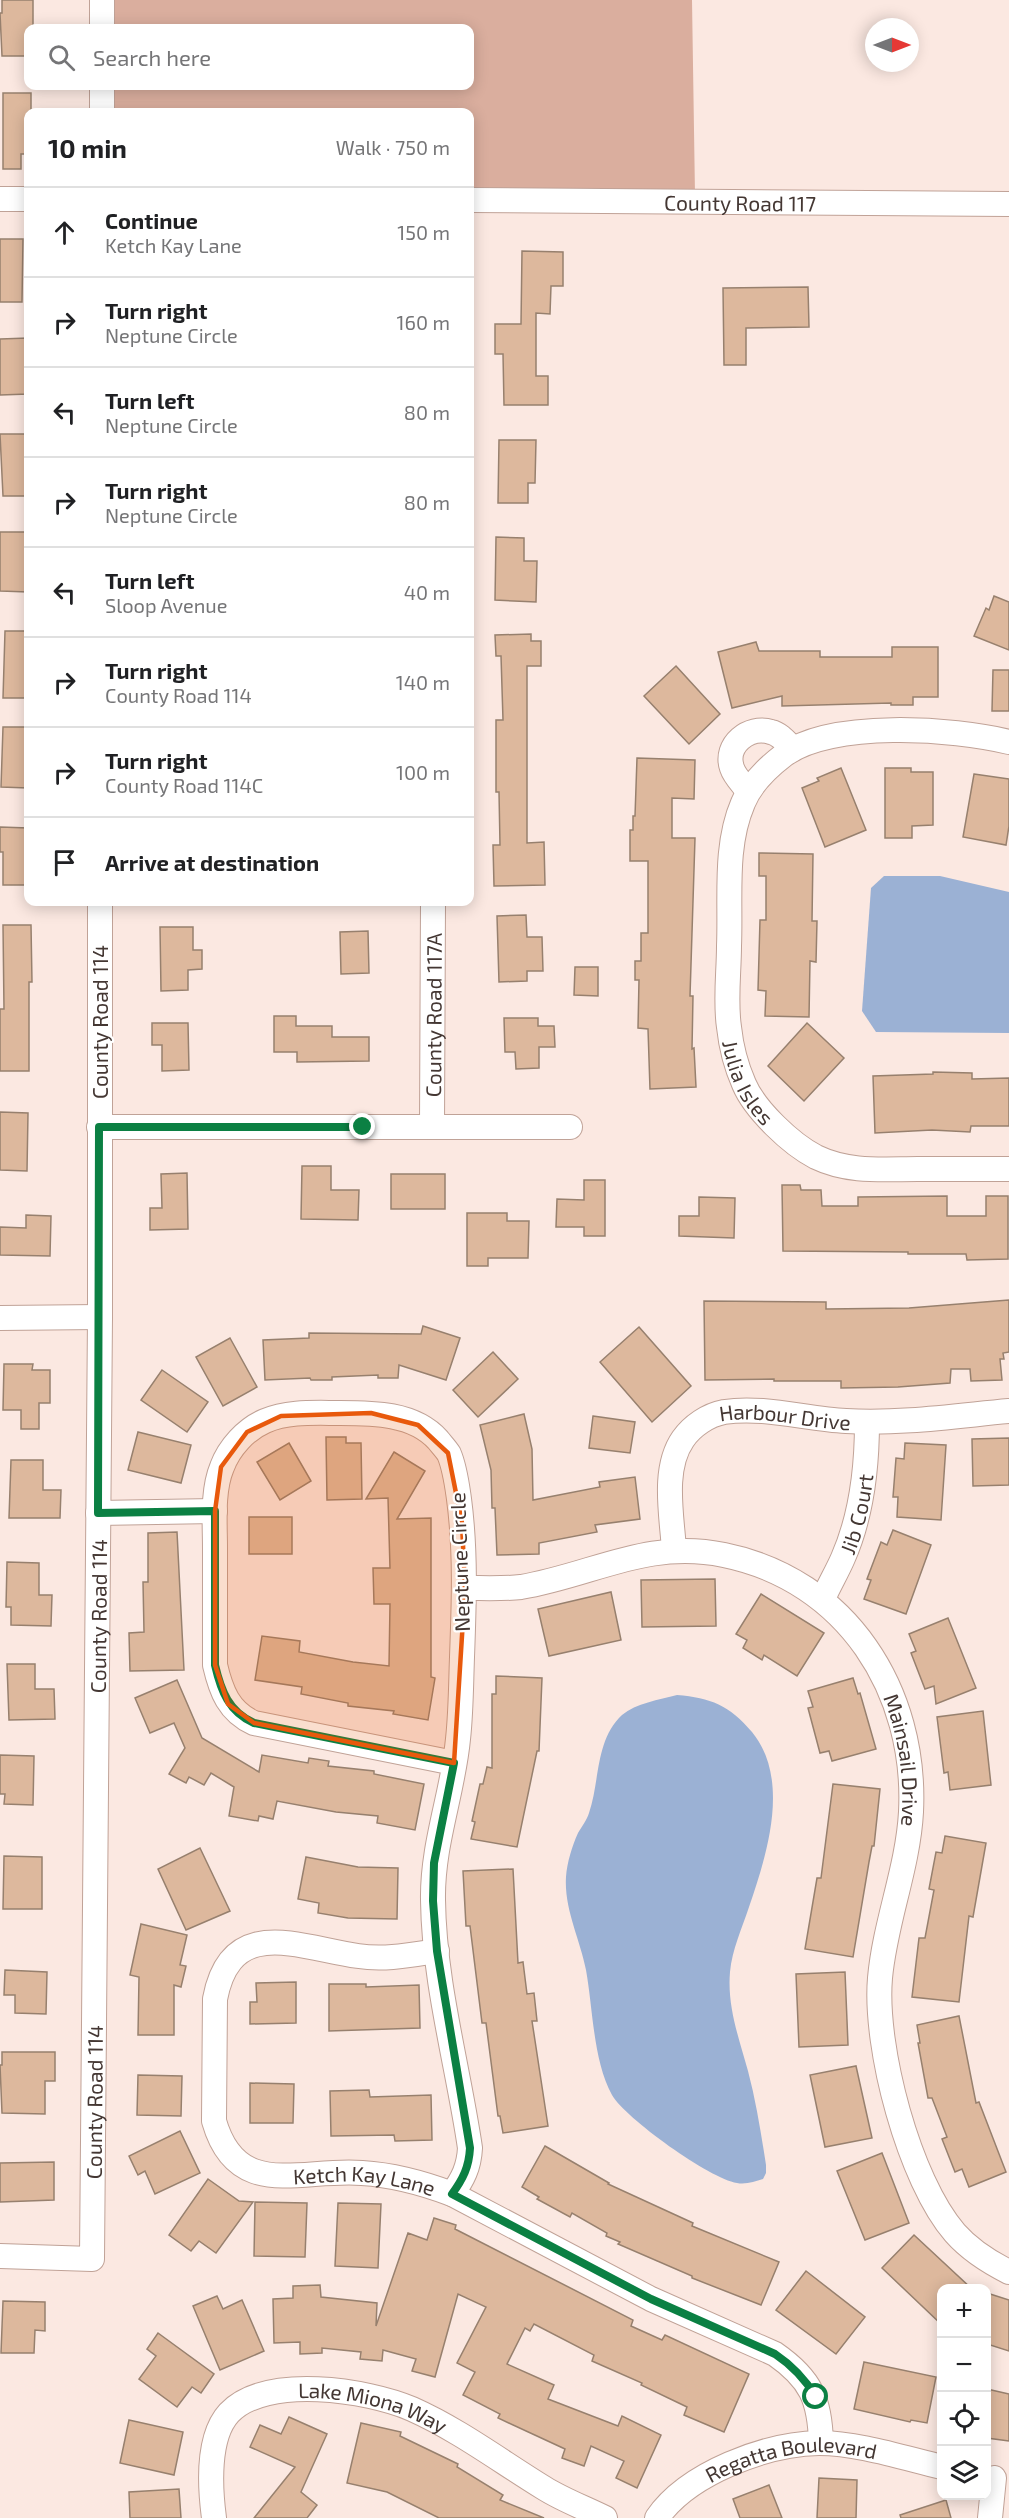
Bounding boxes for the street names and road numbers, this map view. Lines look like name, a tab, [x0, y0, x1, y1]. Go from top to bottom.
street label: County Road 117	[664, 189, 816, 215]
street label: County Road 117A	[420, 933, 445, 1097]
street label: County Road 114	[87, 945, 112, 1099]
street label: Julia Isles	[719, 1038, 780, 1129]
street label: Harbour Drive	[717, 1398, 851, 1434]
street label: Jib Court	[834, 1472, 877, 1557]
street label: Neptune Circle	[444, 1492, 474, 1632]
street label: County Road 114	[84, 1539, 111, 1693]
street label: Mainsail Drive	[880, 1690, 924, 1828]
street label: County Road 114	[80, 2025, 106, 2179]
street label: Ketch Kay Lane	[292, 2160, 439, 2200]
street label: Lake Miona Way	[298, 2376, 452, 2437]
street label: Regatta Boulevard	[700, 2430, 879, 2487]

